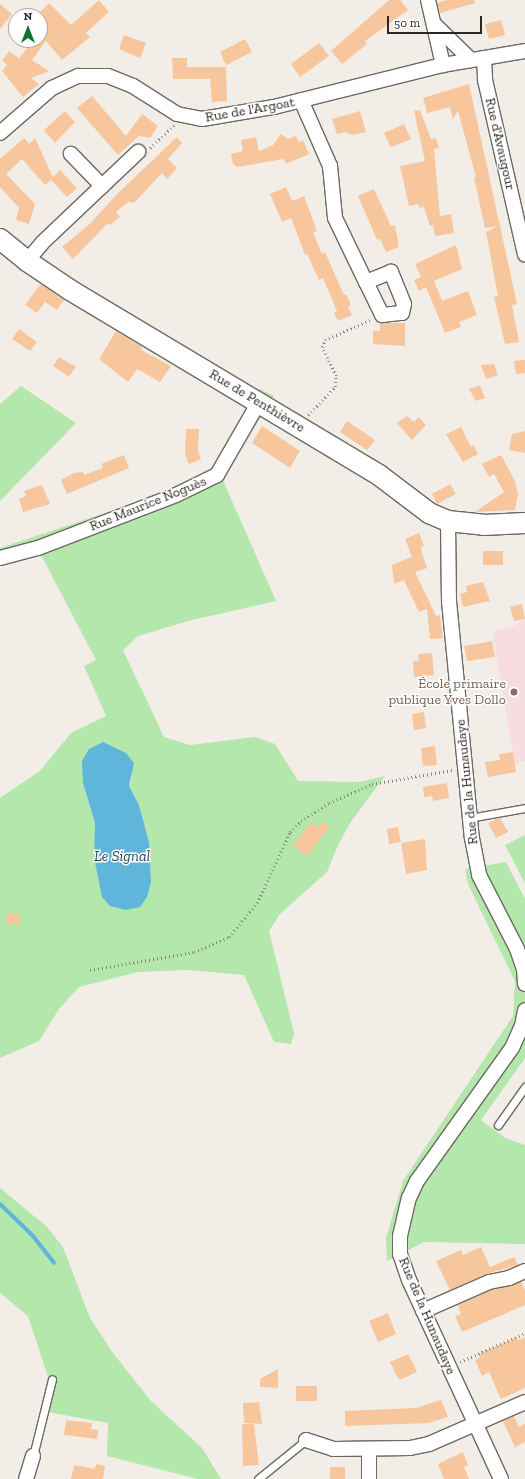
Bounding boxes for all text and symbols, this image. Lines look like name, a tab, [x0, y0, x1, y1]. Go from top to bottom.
north arrow	[8, 8, 48, 48]
scale bar	[389, 8, 484, 34]
text: N	[24, 10, 32, 23]
text: 50 m	[394, 16, 420, 30]
street label: Rue de l'Argoat	[204, 94, 296, 126]
street label: Rue d'Avaugour	[481, 96, 519, 192]
street label: Rue de Penthièvre	[206, 366, 308, 436]
street label: Rue Maurice Noguès	[87, 473, 209, 535]
place label: École primaire publique Yves Dollo	[388, 676, 506, 708]
marker: École primaire publique Yves Dollo	[509, 687, 519, 697]
street label: Rue de la Hunaudaye	[452, 719, 482, 845]
water label: Le Signal	[94, 848, 150, 866]
street label: Rue de la Hunaudaye	[395, 1255, 459, 1377]

